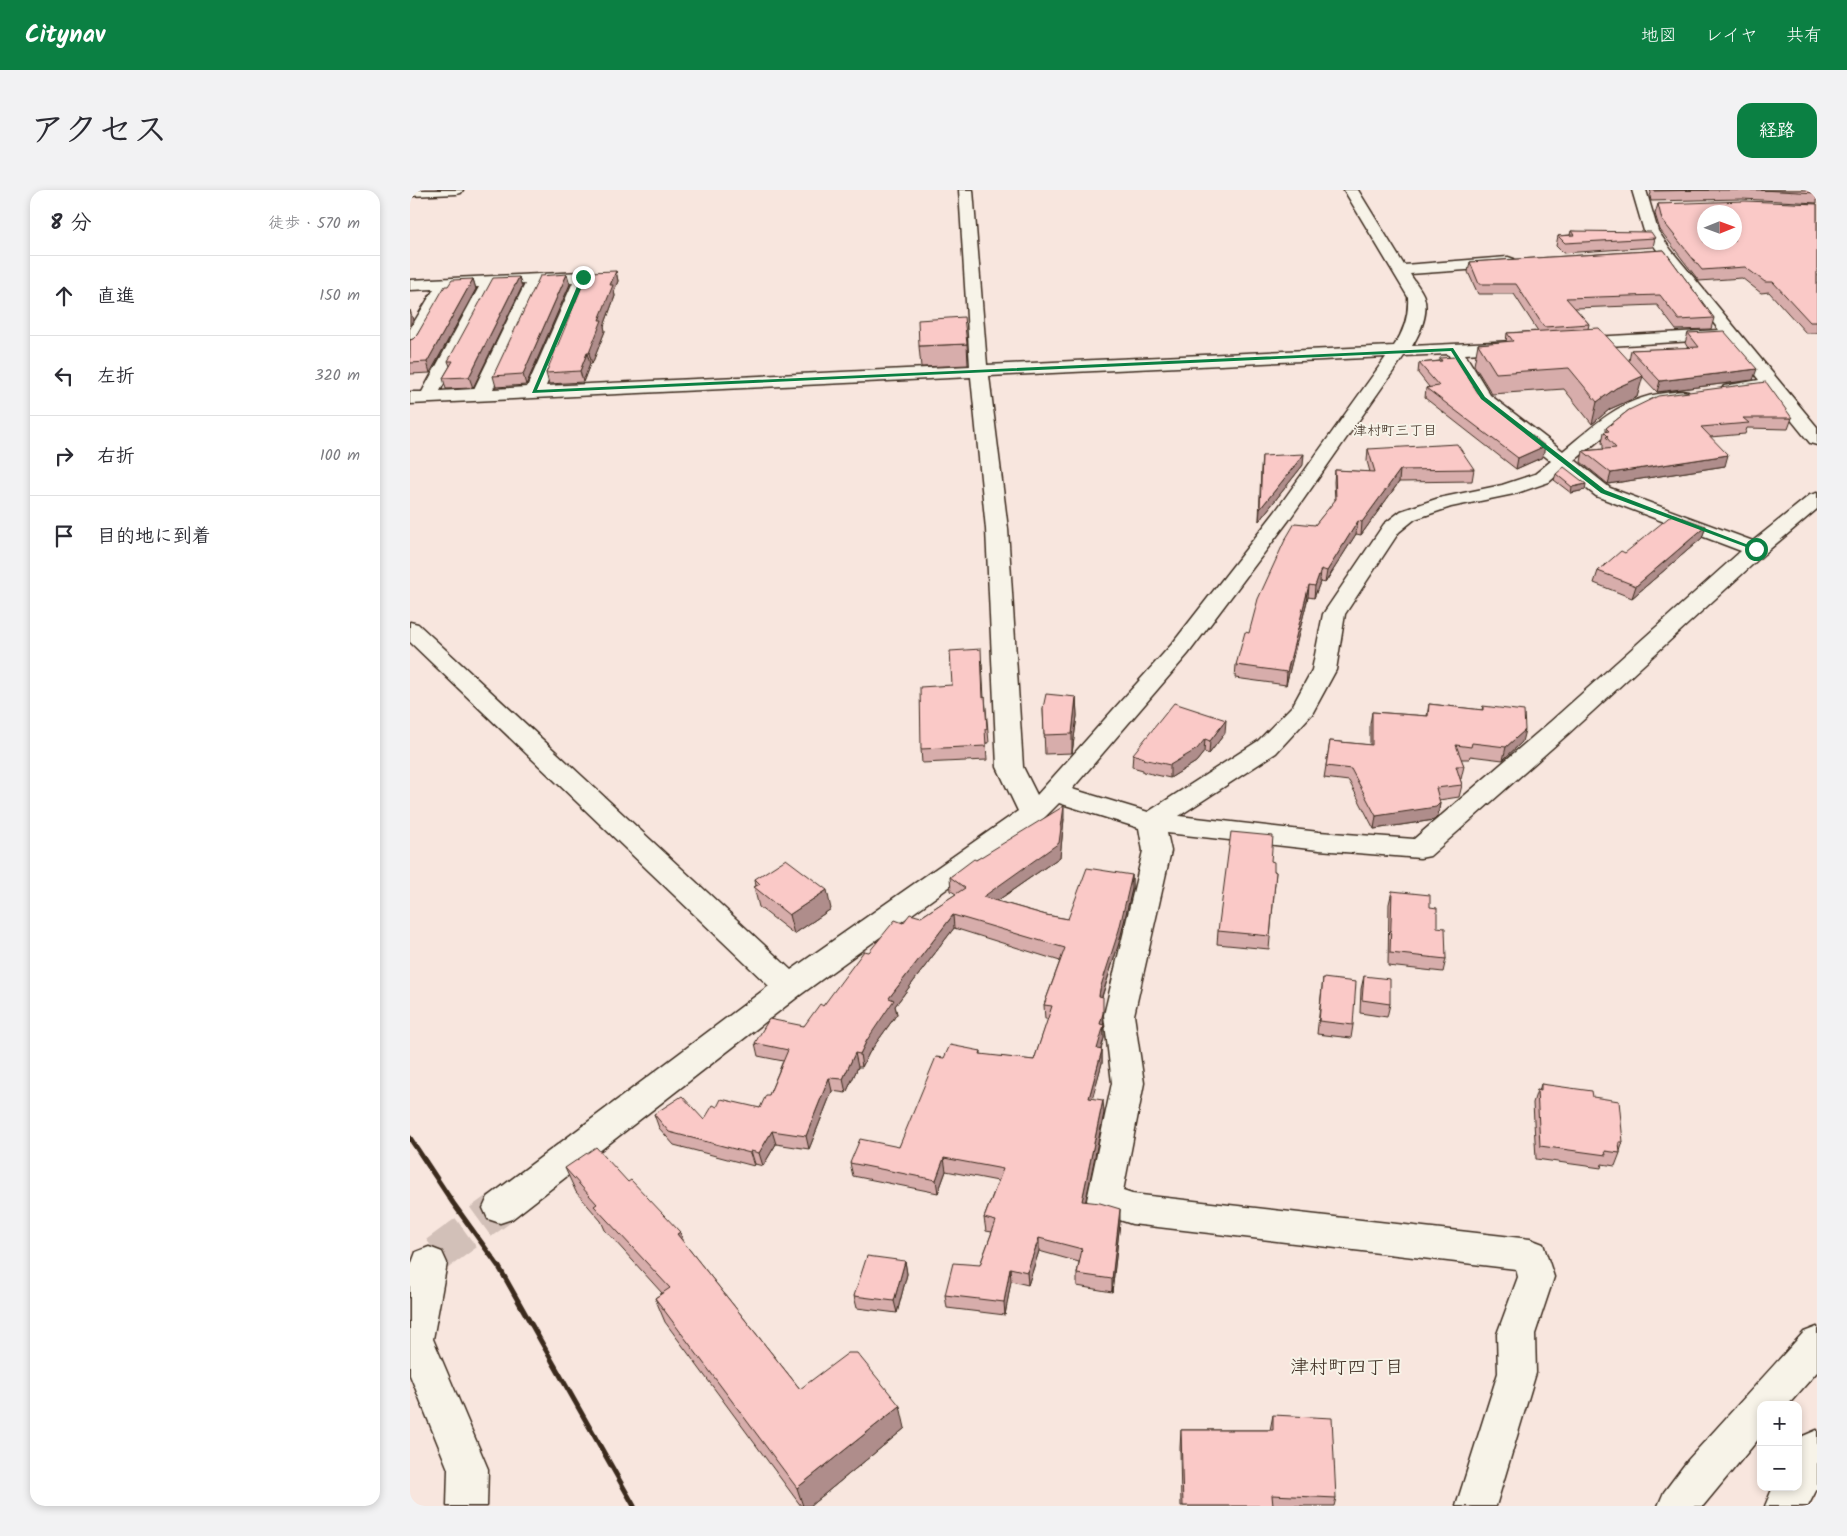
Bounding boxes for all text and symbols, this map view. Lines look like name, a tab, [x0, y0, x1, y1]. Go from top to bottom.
text: Citynav	[25, 16, 105, 55]
text: 地図	[1641, 22, 1677, 51]
text: レイヤ	[1705, 22, 1758, 51]
text: 共有	[1786, 22, 1822, 51]
button: 経路	[1737, 103, 1817, 158]
text: アクセス	[30, 104, 168, 160]
north arrow	[1697, 205, 1742, 250]
text: 8 分	[50, 207, 91, 240]
text: 徒歩 · 570 m	[268, 211, 360, 236]
route end	[572, 266, 595, 289]
icon: ahead	[50, 282, 78, 310]
text: 直進	[97, 282, 135, 312]
text: 150 m	[319, 283, 360, 308]
icon: left	[50, 362, 78, 390]
text: 左折	[97, 362, 135, 392]
text: 320 m	[314, 363, 360, 388]
district label: 津村町三丁目	[1353, 420, 1437, 442]
icon: right	[50, 442, 78, 470]
text: 右折	[97, 442, 135, 472]
text: 100 m	[320, 443, 360, 468]
icon: arrive	[50, 522, 78, 550]
text: 目的地に到着	[97, 522, 211, 552]
route start	[1745, 538, 1768, 561]
district label: 津村町四丁目	[1290, 1353, 1404, 1383]
map controls	[1757, 1401, 1802, 1491]
button: +	[1757, 1401, 1802, 1446]
button: −	[1757, 1446, 1802, 1491]

